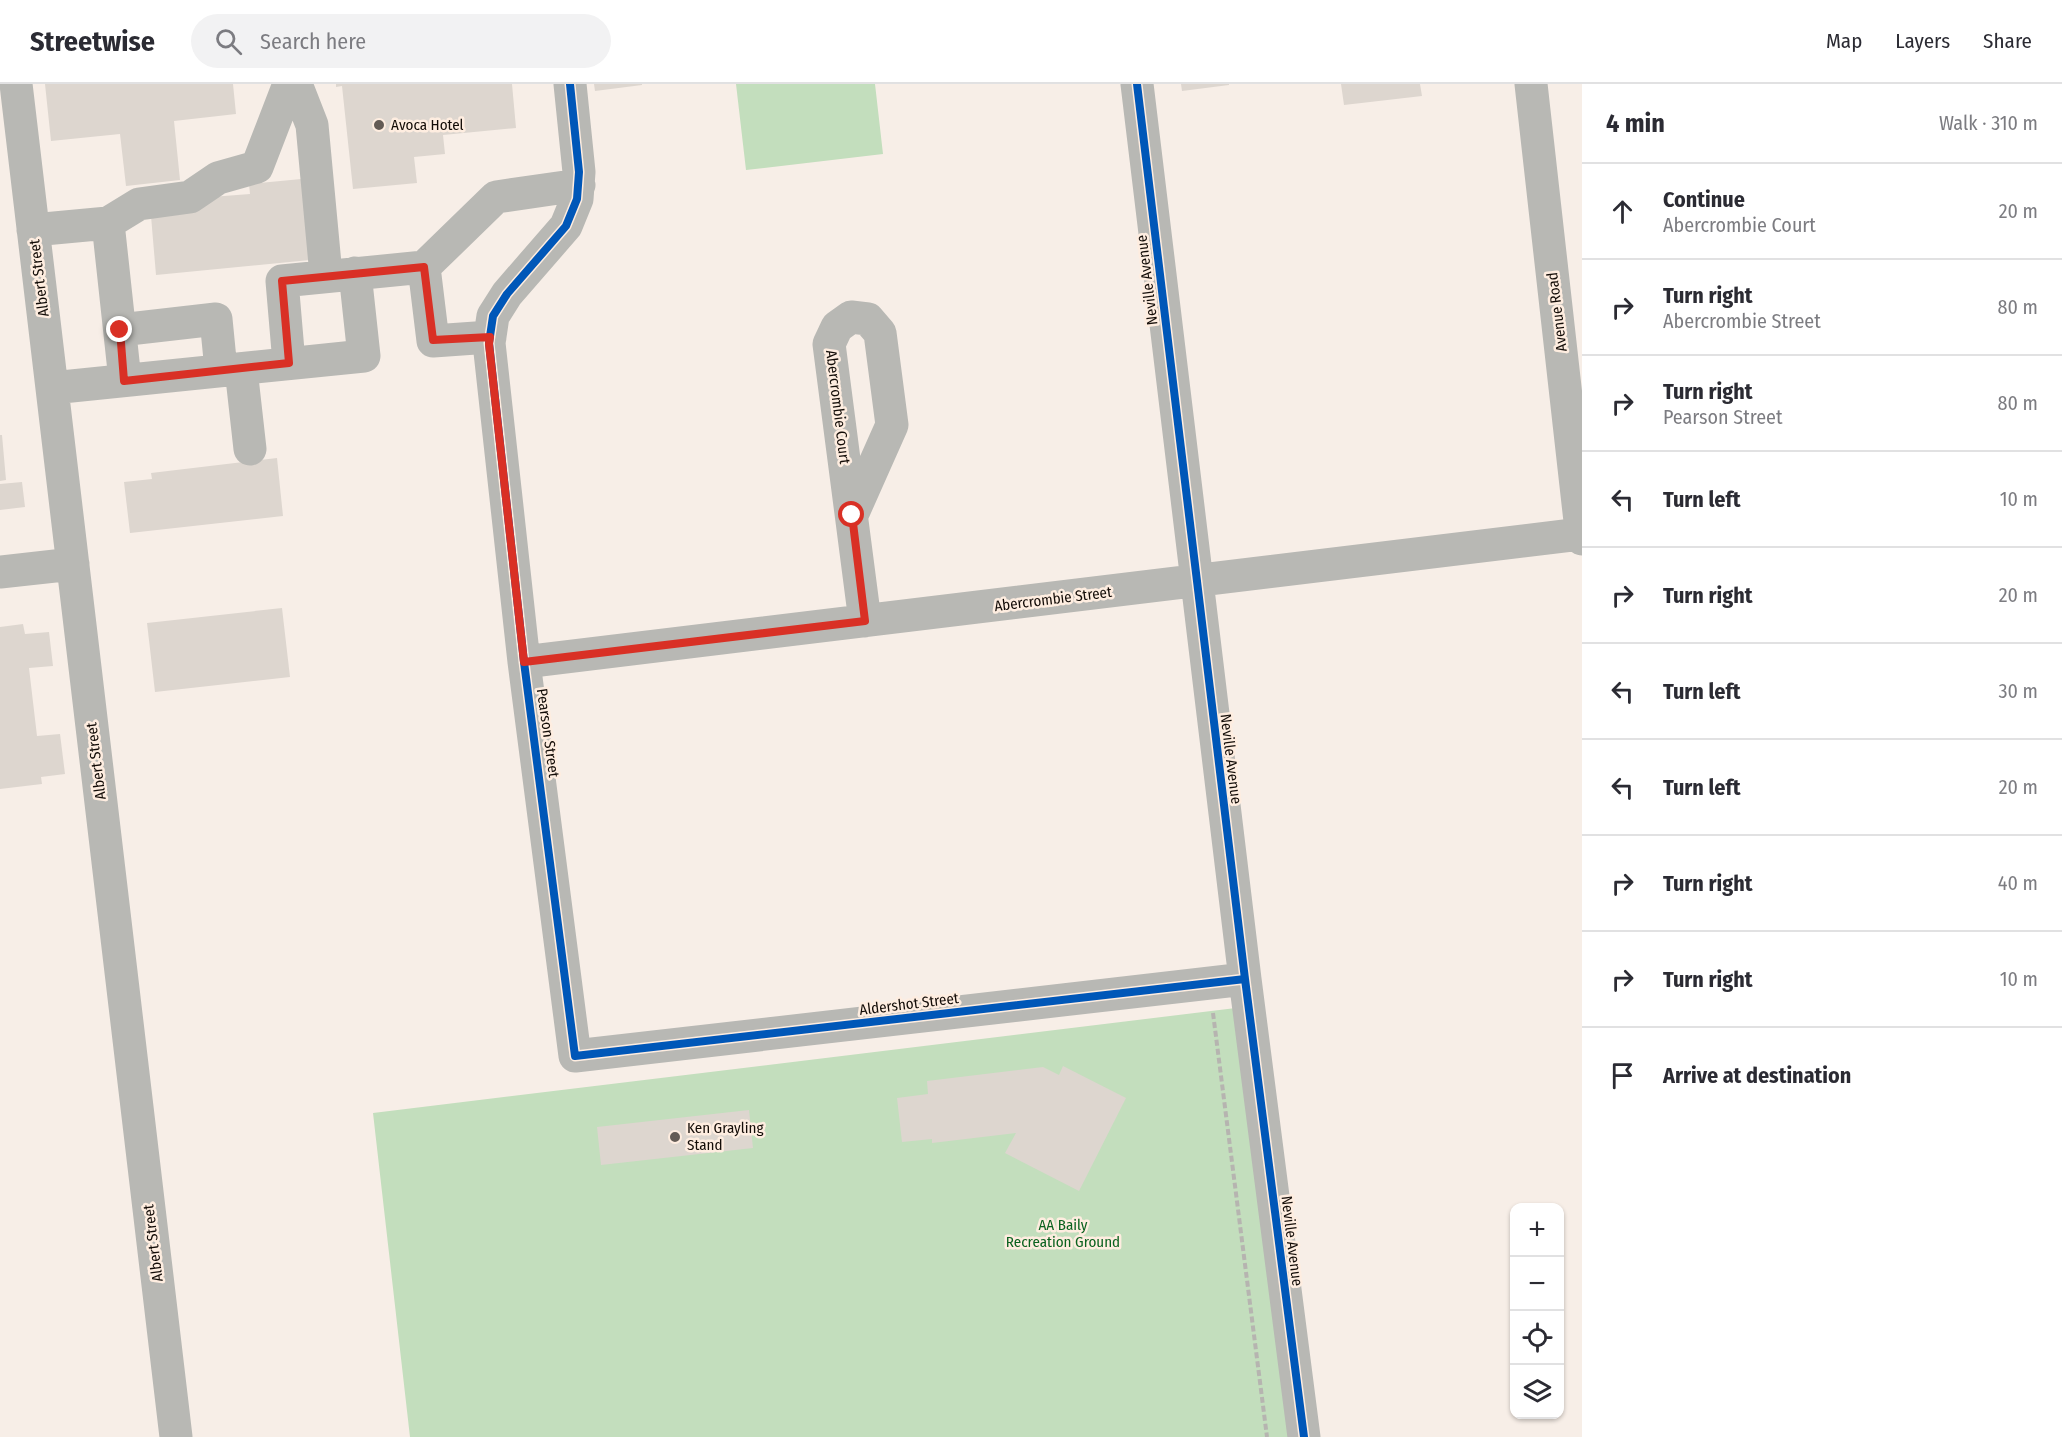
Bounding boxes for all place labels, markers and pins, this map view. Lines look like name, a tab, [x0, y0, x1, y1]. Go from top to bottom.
place label: Avoca Hotel	[391, 116, 464, 134]
marker: Avoca Hotel	[372, 118, 386, 132]
place label: Ken Grayling Stand	[687, 1119, 763, 1154]
marker: Ken Grayling Stand	[668, 1130, 682, 1144]

